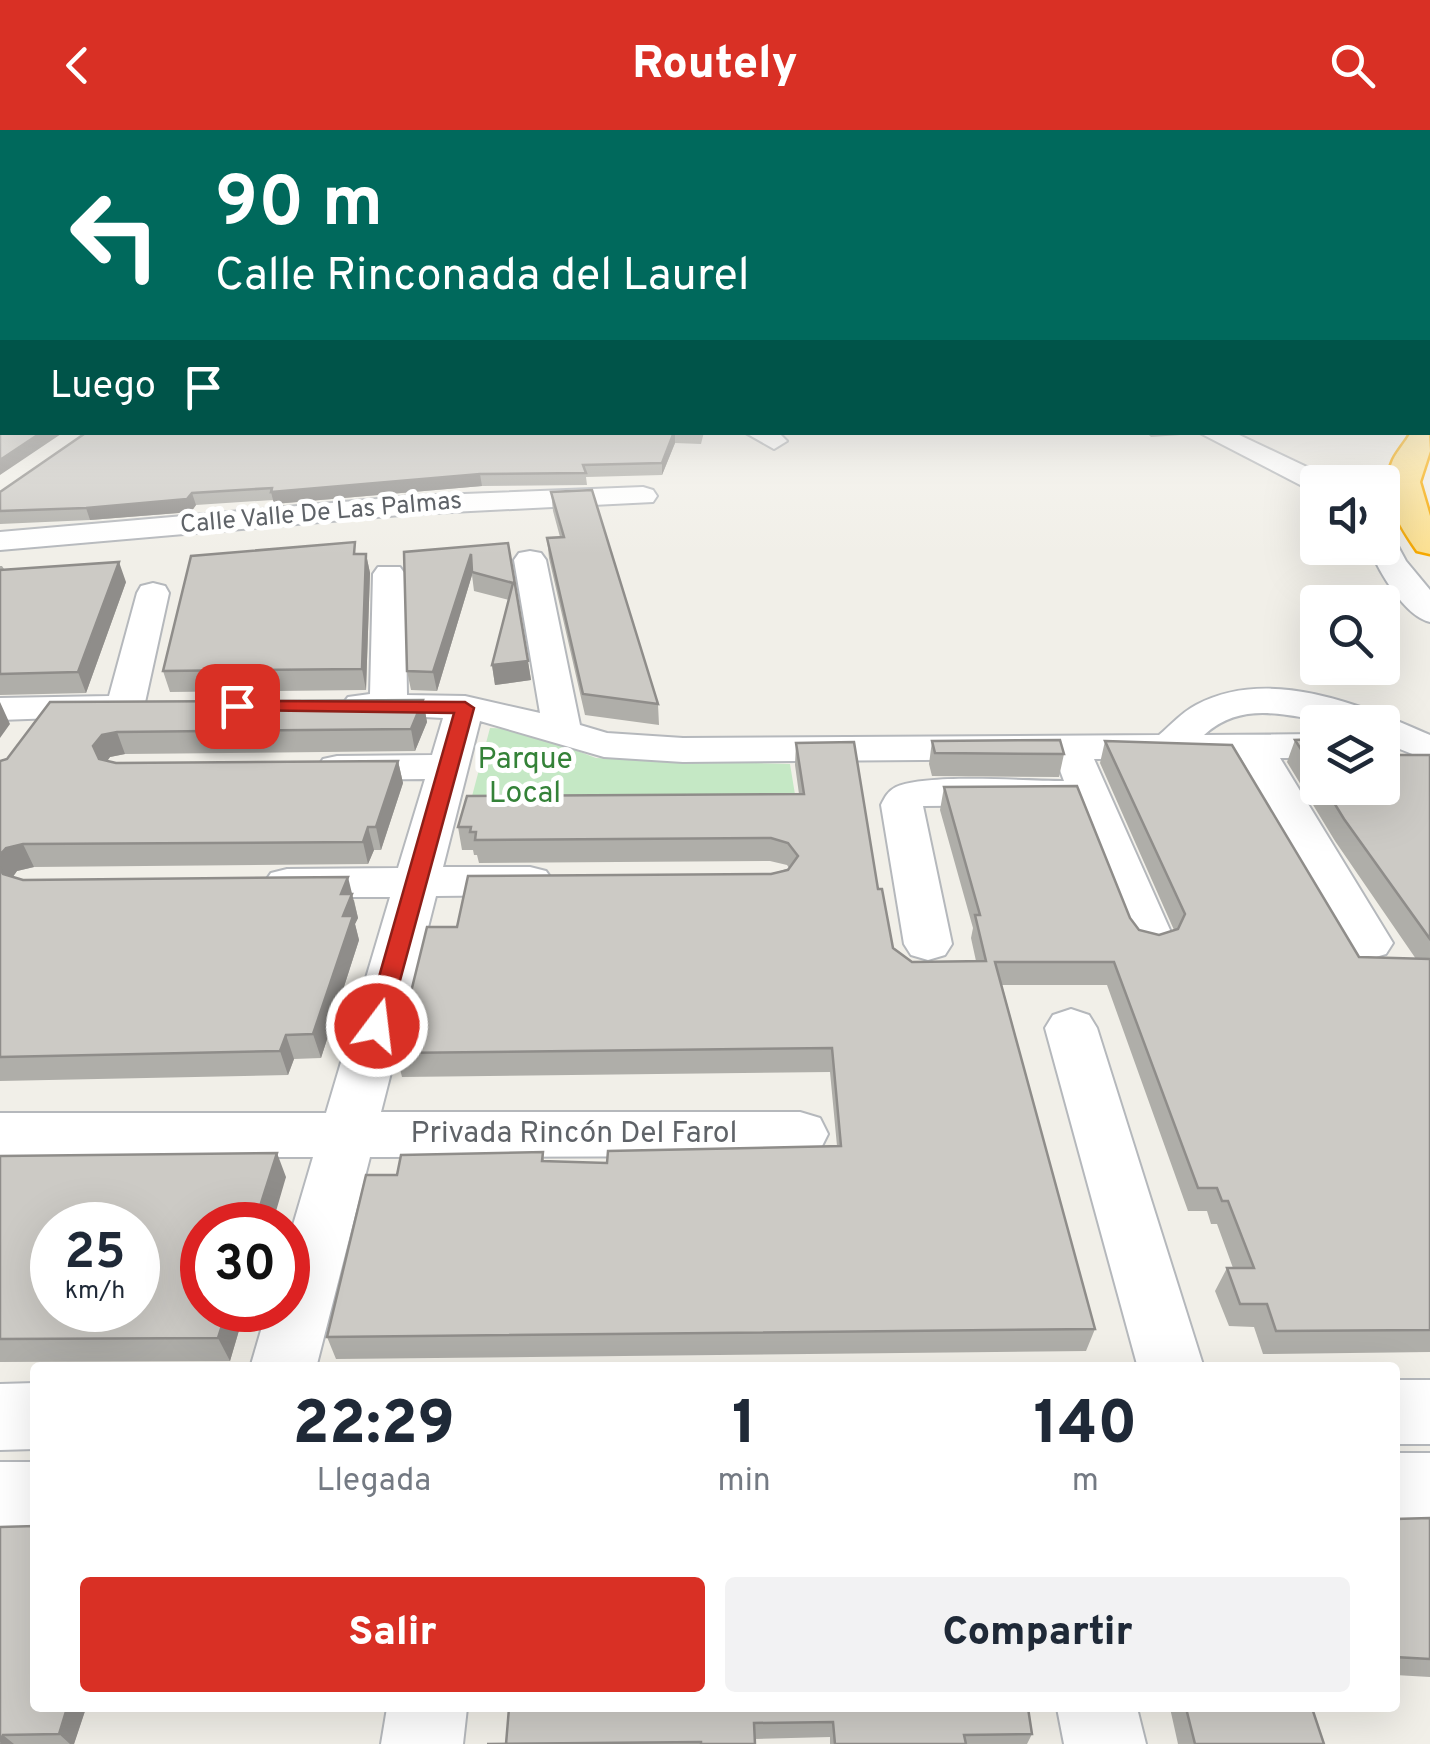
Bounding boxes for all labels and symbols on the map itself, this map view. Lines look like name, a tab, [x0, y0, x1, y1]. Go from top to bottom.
street label: Calle Valle De Las Palmas	[179, 486, 463, 542]
pin	[195, 664, 280, 749]
park label: Parque Local	[477, 742, 573, 813]
position arrow	[325, 974, 429, 1078]
street label: Privada Rincón Del Farol	[411, 1116, 737, 1153]
speed limit sign: 30	[180, 1202, 310, 1332]

